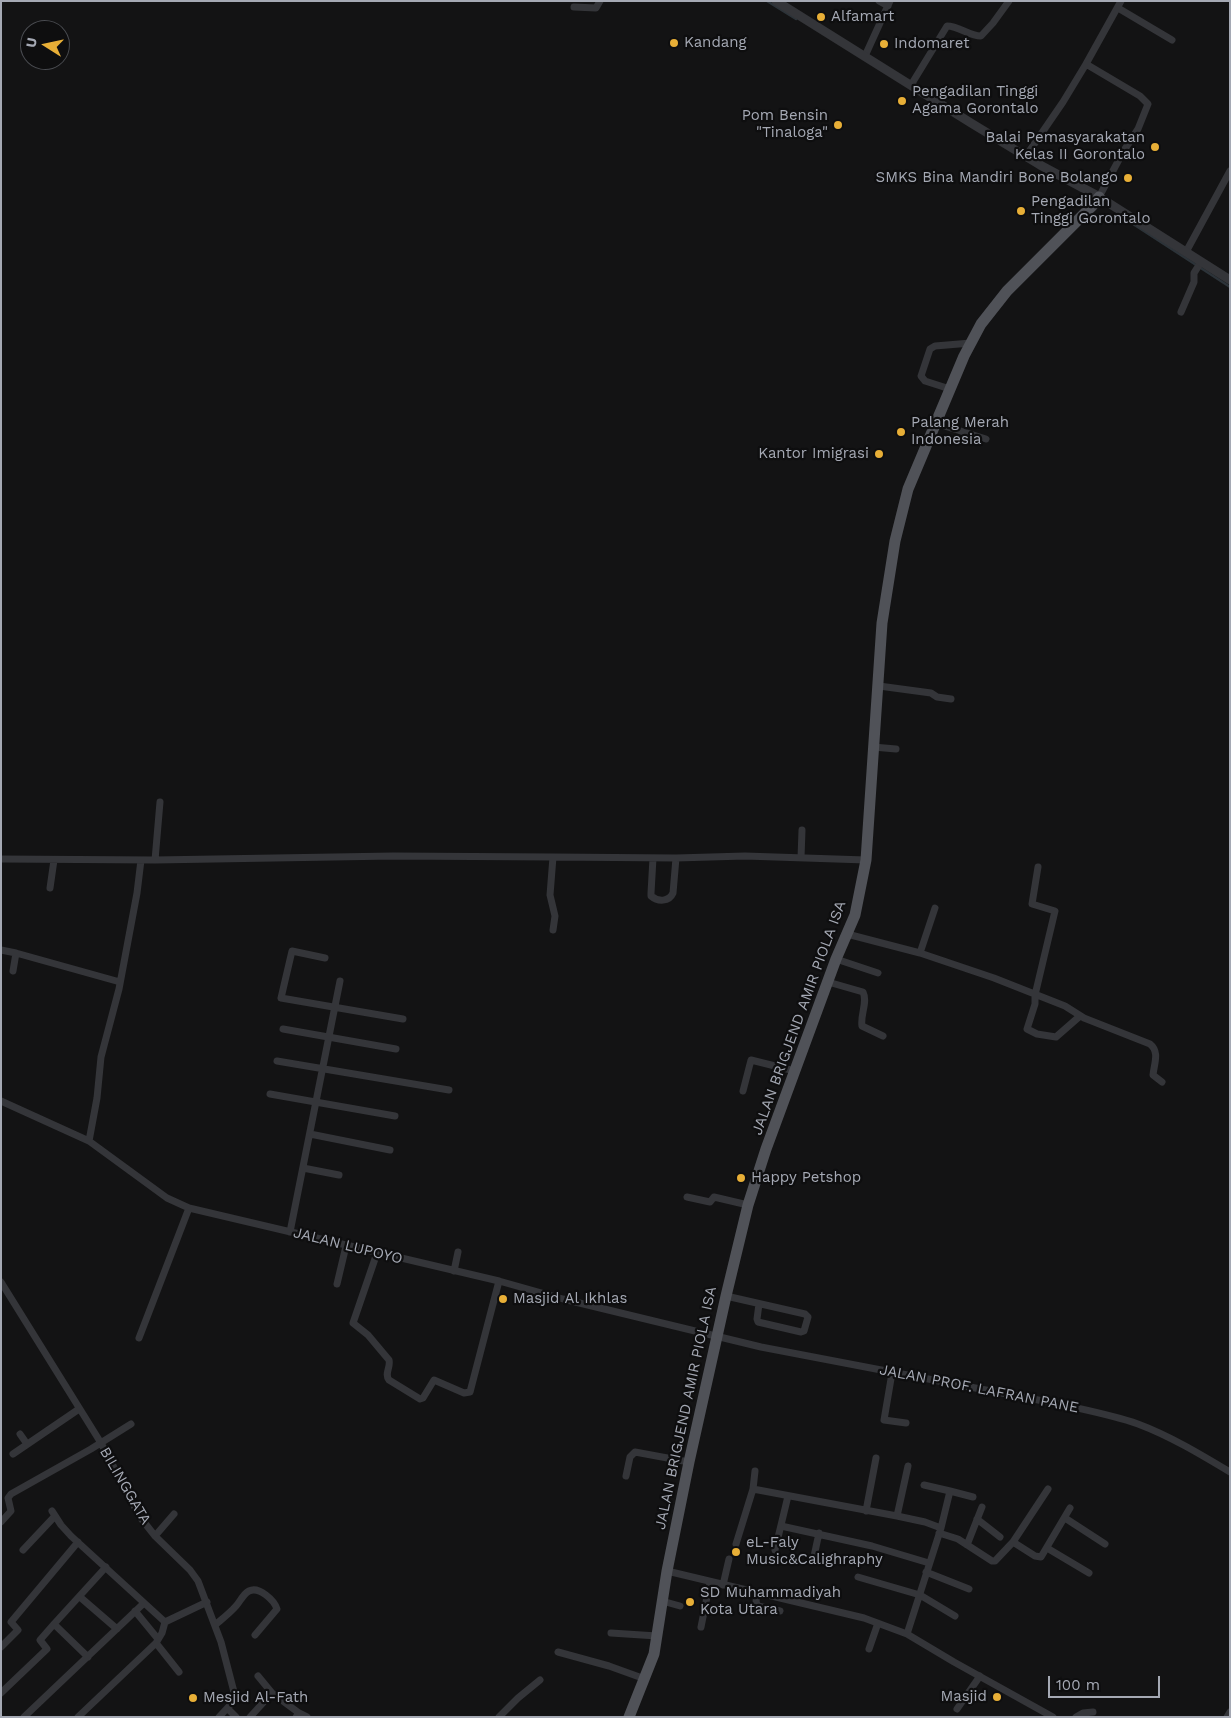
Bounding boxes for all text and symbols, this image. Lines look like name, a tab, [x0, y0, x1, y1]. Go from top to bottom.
place label: Alfamart	[831, 8, 894, 26]
marker: Alfamart	[815, 11, 827, 23]
north arrow	[20, 20, 70, 70]
place label: Kandang	[684, 34, 747, 52]
place label: Indomaret	[894, 35, 969, 53]
text: U	[22, 36, 40, 49]
marker: Kandang	[668, 37, 680, 49]
marker: Indomaret	[878, 38, 890, 50]
place label: Pengadilan Tinggi Agama Gorontalo	[912, 83, 1039, 118]
marker: Pengadilan Tinggi Agama Gorontalo	[896, 95, 908, 107]
place label: Pom Bensin "Tinaloga"	[742, 107, 828, 142]
marker: Pom Bensin "Tinaloga"	[832, 119, 844, 131]
place label: Balai Pemasyarakatan Kelas II Gorontalo	[986, 129, 1145, 164]
marker: Balai Pemasyarakatan Kelas II Gorontalo	[1149, 141, 1161, 153]
place label: SMKS Bina Mandiri Bone Bolango	[876, 169, 1118, 187]
marker: SMKS Bina Mandiri Bone Bolango	[1122, 172, 1134, 184]
place label: Pengadilan Tinggi Gorontalo	[1031, 193, 1150, 228]
marker: Pengadilan Tinggi Gorontalo	[1015, 205, 1027, 217]
place label: Palang Merah Indonesia	[911, 414, 1009, 449]
marker: Palang Merah Indonesia	[895, 426, 907, 438]
place label: Kantor Imigrasi	[758, 445, 869, 463]
marker: Kantor Imigrasi	[873, 448, 885, 460]
street label: JALAN BRIGJEND AMIR PIOLA ISA	[748, 898, 850, 1138]
place label: Happy Petshop	[751, 1169, 861, 1187]
marker: Happy Petshop	[735, 1172, 747, 1184]
street label: JALAN LUPOYO	[292, 1224, 404, 1268]
street label: JALAN BRIGJEND AMIR PIOLA ISA	[651, 1285, 721, 1531]
place label: Masjid Al Ikhlas	[513, 1290, 627, 1308]
marker: Masjid Al Ikhlas	[497, 1293, 509, 1305]
street label: JALAN PROF. LAFRAN PANE	[878, 1361, 1080, 1417]
street label: BILINGGATA	[96, 1444, 154, 1528]
place label: eL-Faly Music&Calighraphy	[746, 1534, 883, 1569]
marker: eL-Faly Music&Calighraphy	[730, 1546, 742, 1558]
place label: SD Muhammadiyah Kota Utara	[700, 1584, 841, 1619]
marker: SD Muhammadiyah Kota Utara	[684, 1596, 696, 1608]
scale bar	[1051, 1666, 1164, 1698]
text: 100 m	[1056, 1676, 1100, 1694]
place label: Masjid	[941, 1688, 987, 1706]
place label: Mesjid Al-Fath	[203, 1689, 308, 1707]
marker: Masjid	[991, 1691, 1003, 1703]
marker: Mesjid Al-Fath	[187, 1692, 199, 1704]

